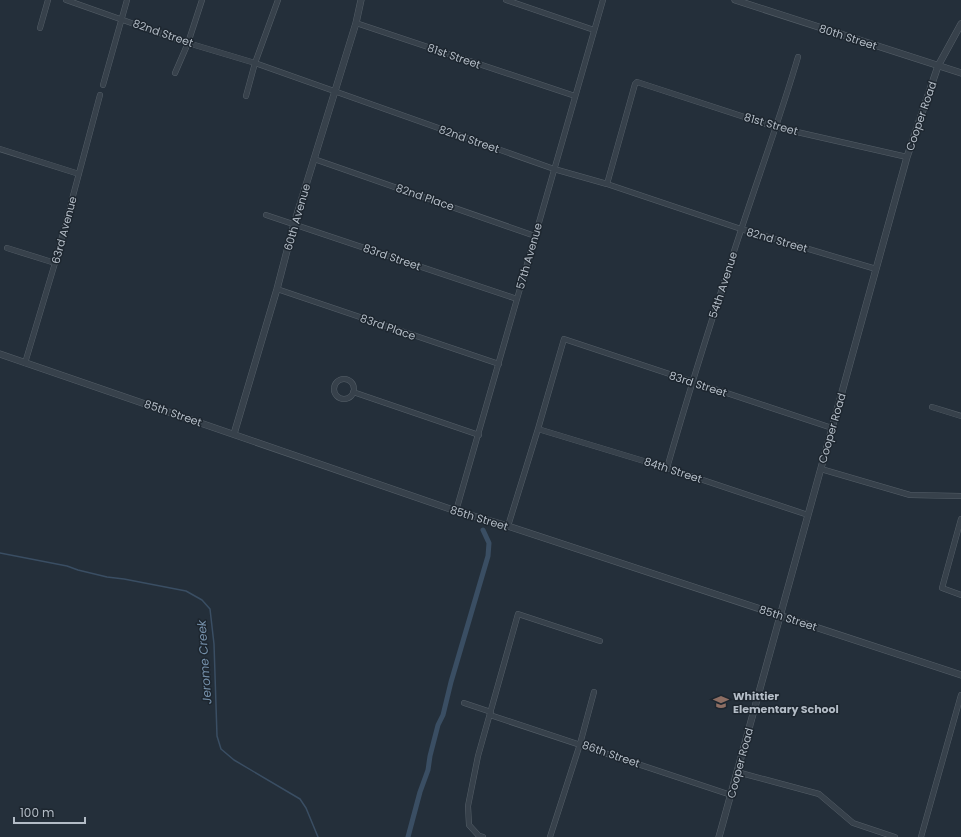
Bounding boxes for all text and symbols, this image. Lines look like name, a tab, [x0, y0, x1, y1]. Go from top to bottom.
street label: 82nd Street	[131, 15, 195, 51]
street label: 80th Street	[817, 20, 879, 54]
street label: 81st Street	[425, 39, 483, 73]
street label: Cooper Road	[902, 79, 940, 153]
street label: 81st Street	[742, 109, 800, 139]
street label: 82nd Street	[437, 121, 501, 157]
street label: 82nd Place	[394, 180, 456, 215]
street label: 60th Avenue	[280, 181, 314, 252]
street label: 63rd Avenue	[47, 194, 81, 266]
street label: 57th Avenue	[512, 221, 546, 291]
street label: 82nd Street	[745, 224, 809, 256]
street label: 83rd Street	[361, 240, 423, 274]
street label: 54th Avenue	[705, 249, 741, 320]
street label: 83rd Place	[358, 310, 418, 344]
street label: 83rd Street	[667, 367, 729, 401]
street label: Cooper Road	[814, 391, 850, 465]
street label: 85th Street	[142, 396, 204, 430]
street label: 84th Street	[642, 453, 704, 487]
street label: 85th Street	[448, 502, 510, 534]
street label: 85th Street	[757, 601, 819, 635]
water label: Jerome Creek	[193, 619, 215, 705]
place label: Whittier Elementary School	[733, 688, 839, 717]
school or university icon: Whittier Elementary School	[712, 693, 730, 711]
street label: Cooper Road	[723, 726, 757, 800]
street label: 86th Street	[580, 737, 642, 771]
scale bar	[14, 799, 85, 825]
text: 100 m	[20, 804, 54, 821]

